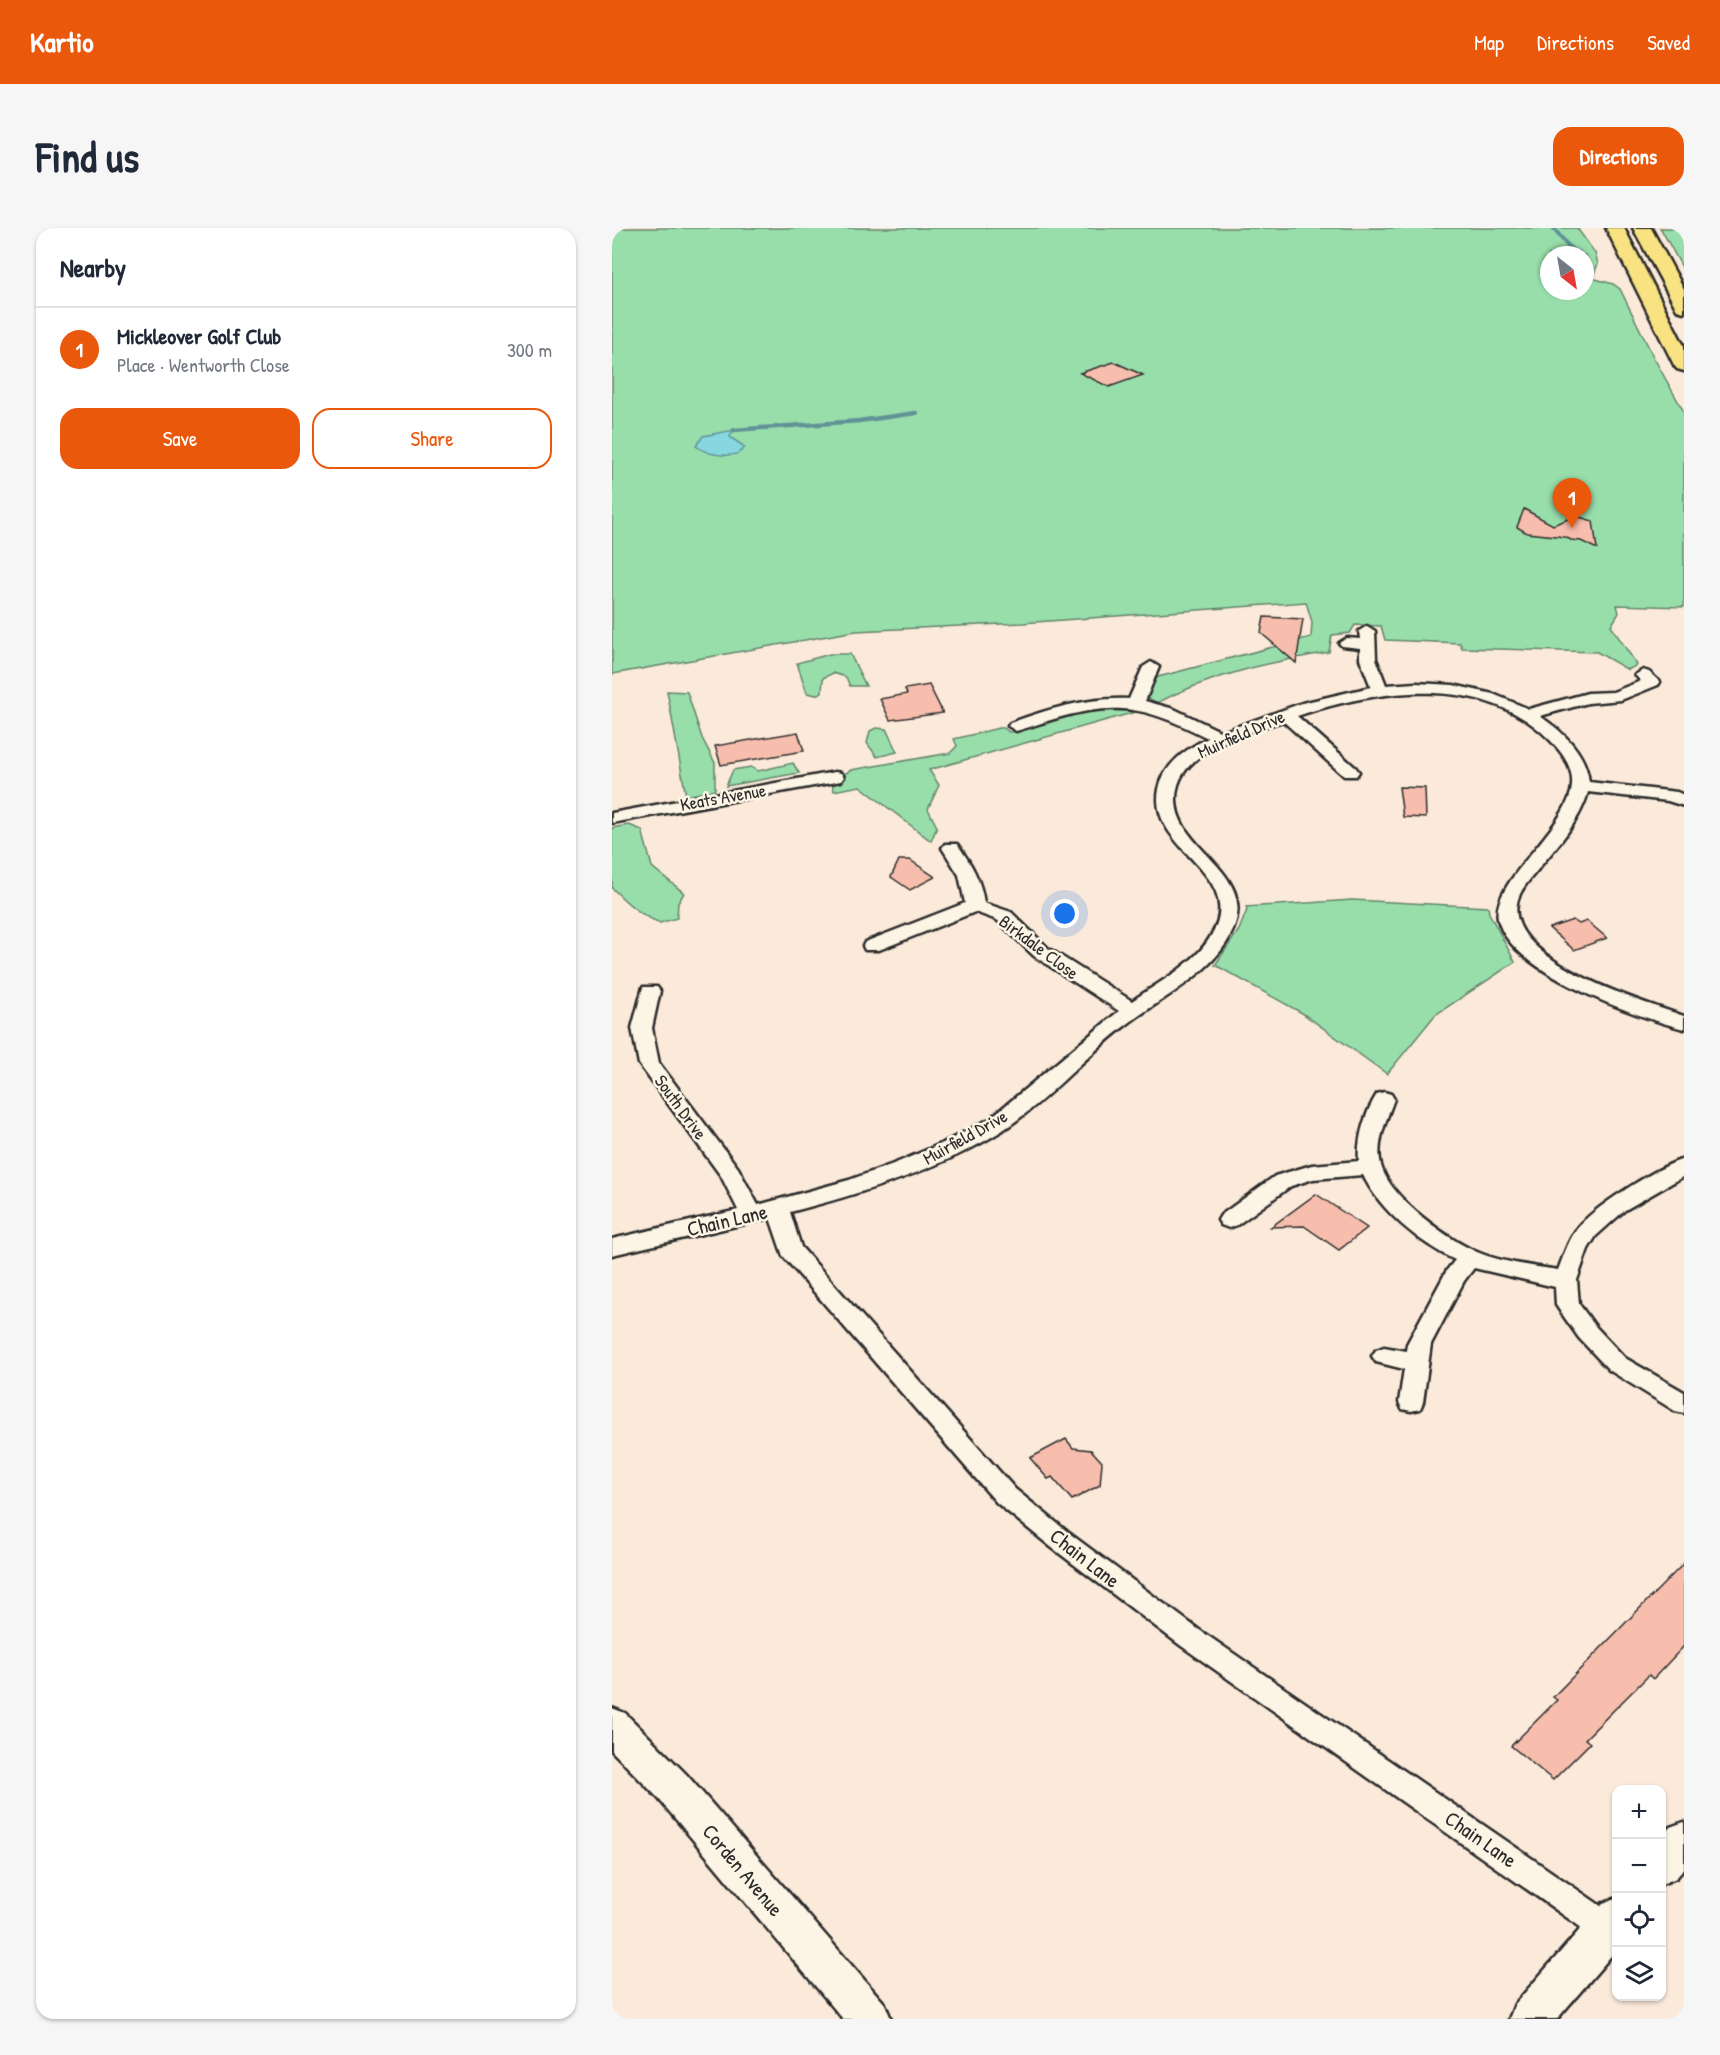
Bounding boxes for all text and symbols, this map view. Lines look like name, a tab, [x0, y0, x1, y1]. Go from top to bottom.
text: Kartio	[30, 23, 94, 61]
text: Map	[1474, 28, 1504, 57]
text: Directions	[1537, 28, 1614, 57]
text: Saved	[1647, 28, 1690, 57]
button: Directions	[1553, 127, 1684, 186]
text: Find us	[36, 128, 139, 185]
north arrow	[1540, 246, 1594, 300]
text: Nearby	[60, 250, 126, 285]
text: Mickleover Golf Club	[117, 321, 281, 351]
text: 1	[76, 336, 83, 363]
text: 300 m	[507, 336, 552, 363]
text: Place · Wentworth Close	[117, 351, 290, 378]
button: Save	[60, 408, 300, 469]
button: Share	[312, 408, 552, 469]
pin: 1	[1552, 478, 1592, 528]
street label: Muirfield Drive	[1193, 704, 1289, 764]
street label: Keats Avenue	[678, 777, 768, 817]
your location	[1050, 899, 1079, 928]
street label: Birkdale Close	[994, 909, 1084, 985]
street label: South Drive	[649, 1070, 713, 1144]
street label: Muirfield Drive	[918, 1104, 1012, 1170]
street label: Chain Lane	[684, 1197, 770, 1243]
street label: Chain Lane	[1044, 1521, 1126, 1595]
map controls	[1612, 1785, 1666, 2001]
button: +	[1612, 1785, 1666, 1839]
street label: Chain Lane	[1439, 1804, 1523, 1874]
street label: Corden Avenue	[696, 1818, 790, 1922]
button: −	[1612, 1839, 1666, 1893]
button: locate	[1612, 1893, 1666, 1947]
button: layers	[1612, 1947, 1666, 2001]

